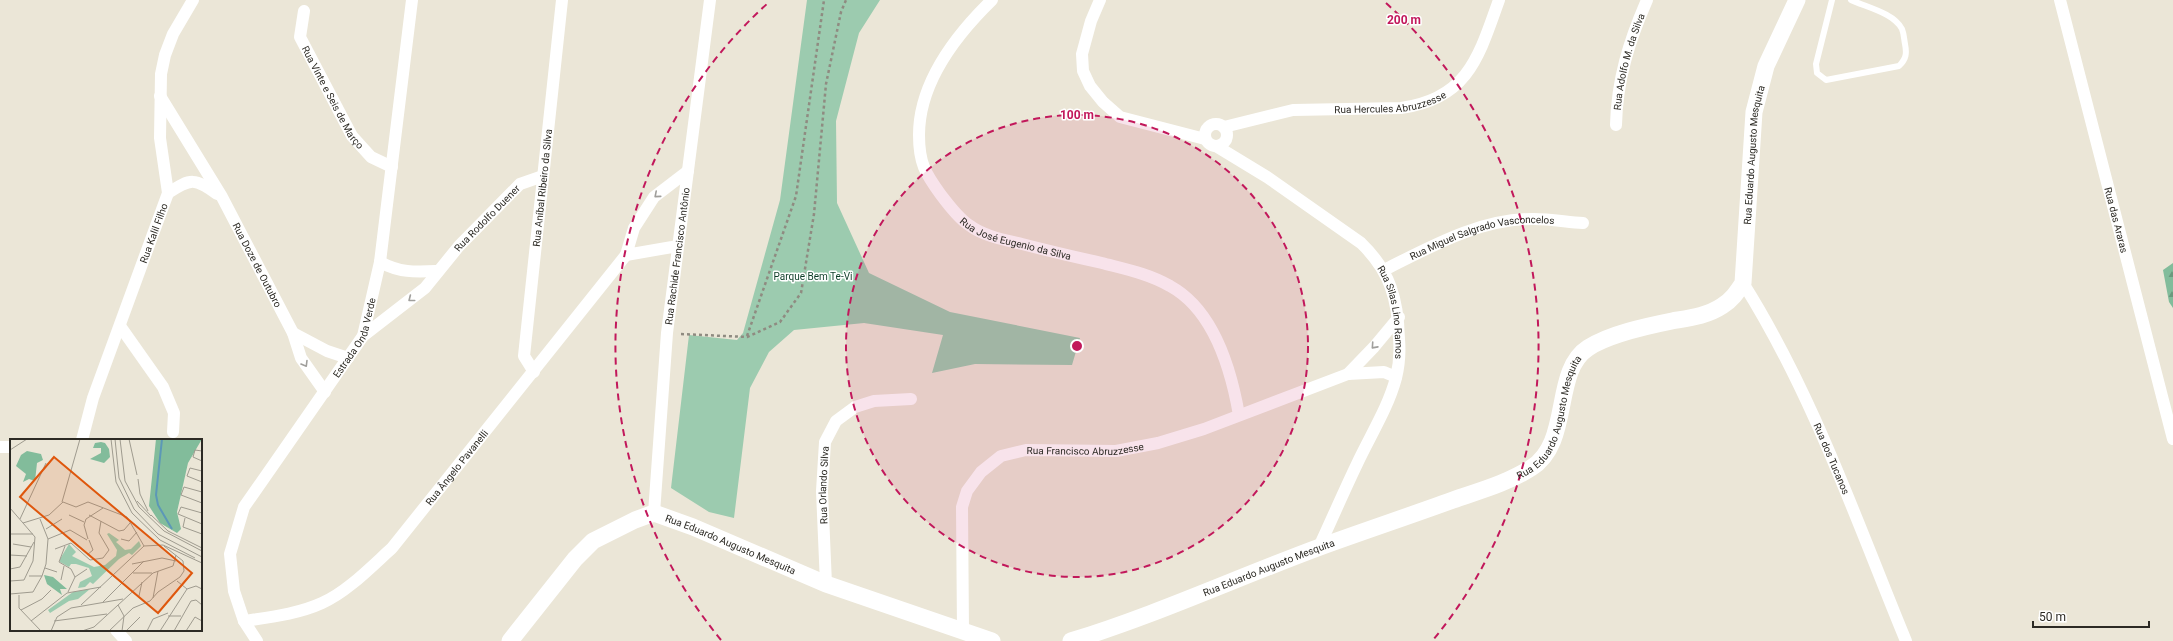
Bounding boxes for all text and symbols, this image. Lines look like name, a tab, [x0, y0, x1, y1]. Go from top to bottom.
street label: Rua Adolfo M. da Silva	[1612, 12, 1647, 111]
text: 200 m	[1387, 13, 1421, 27]
street label: Rua Vinte e Seis de Março	[300, 44, 366, 151]
street label: Rua Eduardo Augusto Mesquita	[1742, 84, 1767, 225]
street label: Rua Hercules Abruzzesse	[1334, 89, 1448, 115]
text: 100 m	[1060, 108, 1094, 122]
street label: Rua Aníbal Ribeiro da Silva	[531, 128, 554, 247]
street label: Rua Rodolfo Duener	[452, 182, 523, 253]
street label: Rua das Araras	[2102, 186, 2130, 254]
street label: Rua Rachide Francisco Antônio	[663, 187, 692, 325]
one-way arrow	[655, 190, 662, 197]
street label: Rua Kalil Filho	[138, 202, 170, 265]
street label: Rua Miguel Salgrado Vasconcelos	[1408, 214, 1555, 262]
street label: Rua José Eugenio da Silva	[958, 215, 1072, 262]
street label: Rua Doze de Outubro	[230, 221, 284, 309]
street label: Rua Silas Lino Ramos	[1375, 264, 1404, 359]
park label: Parque Bem Te-Vi	[774, 271, 852, 282]
one-way arrow	[408, 294, 415, 301]
street label: Estrada Onda Verde	[331, 297, 378, 380]
centre of rings	[1070, 339, 1084, 353]
one-way arrow	[1372, 342, 1379, 349]
street label: Rua Eduardo Augusto Mesquita	[1515, 353, 1584, 481]
one-way arrow	[301, 360, 308, 367]
street label: Rua dos Tucanos	[1811, 421, 1851, 496]
street label: Rua Ângelo Pavanelli	[423, 428, 490, 507]
inset map	[10, 439, 202, 631]
street label: Rua Francisco Abruzzesse	[1027, 441, 1145, 457]
street label: Rua Orlando Silva	[817, 446, 831, 524]
street label: Rua Eduardo Augusto Mesquita	[664, 513, 797, 576]
street label: Rua Eduardo Augusto Mesquita	[1201, 537, 1336, 598]
scale bar	[2033, 603, 2149, 629]
text: 50 m	[2039, 610, 2066, 624]

